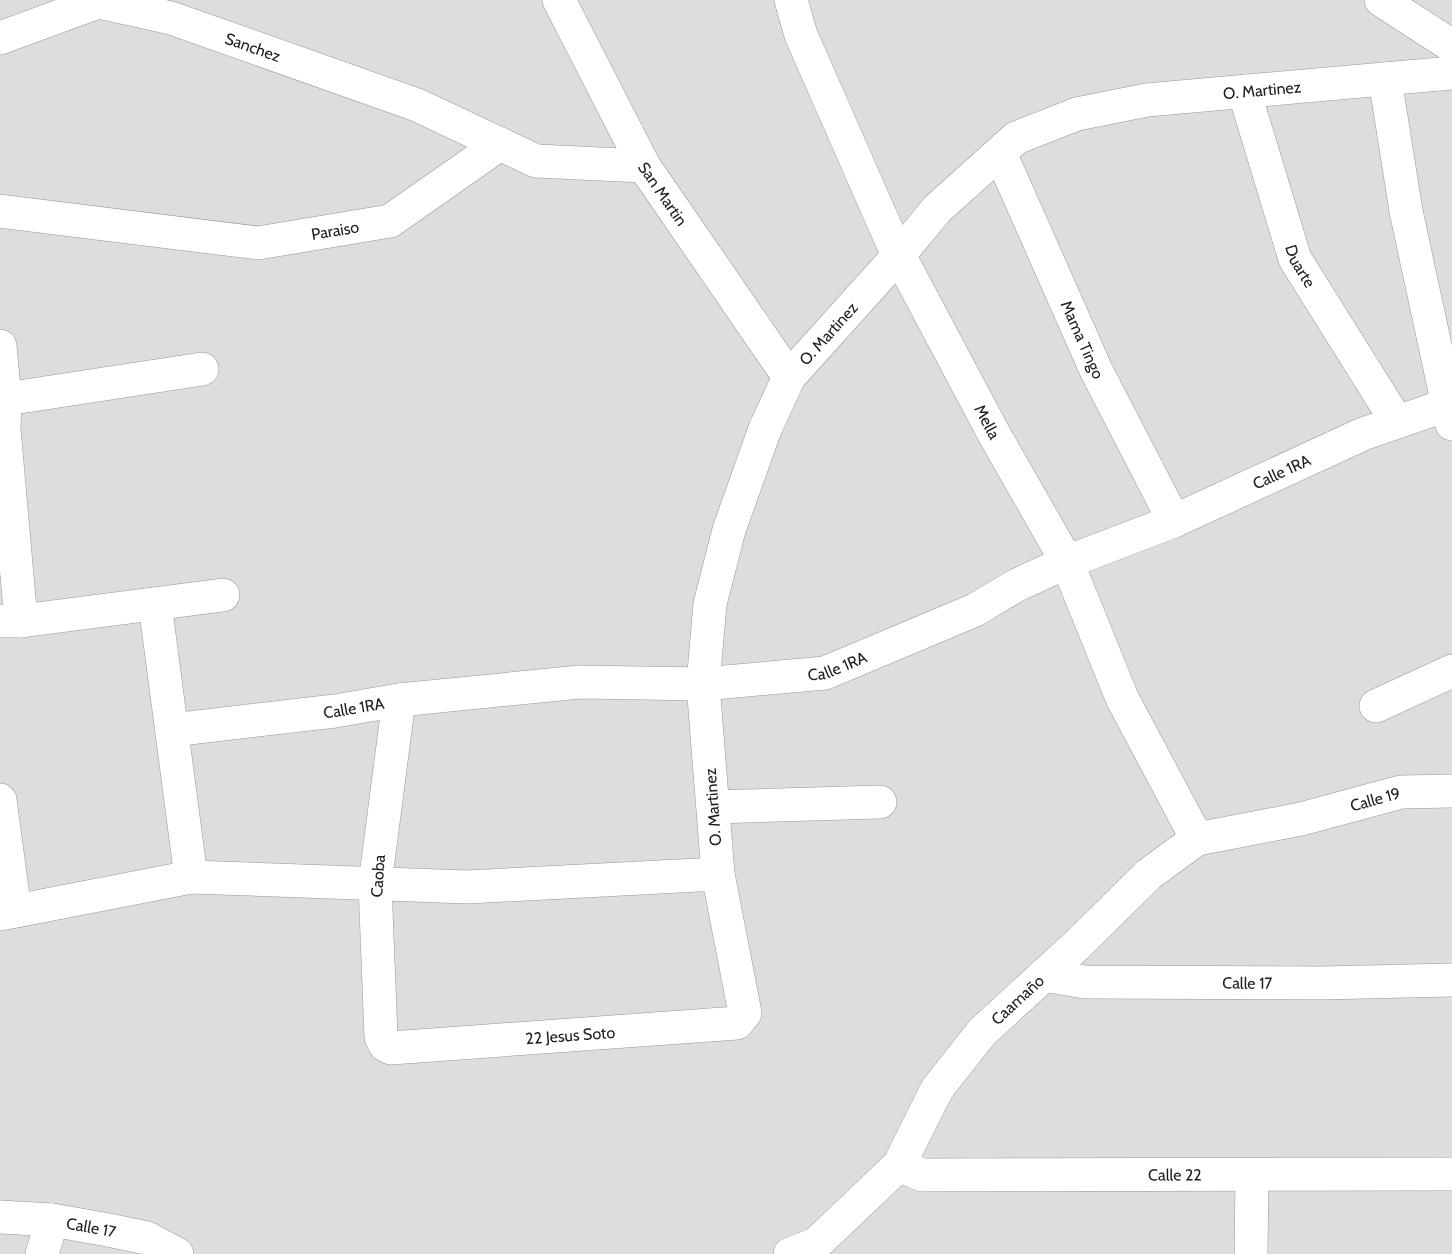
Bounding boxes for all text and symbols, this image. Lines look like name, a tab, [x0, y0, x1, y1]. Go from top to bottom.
street label: Sanchez	[223, 28, 284, 66]
street label: O. Martinez	[1222, 77, 1302, 103]
street label: San Martin	[634, 158, 692, 229]
street label: Paraiso	[310, 217, 360, 243]
street label: Duarte	[1282, 242, 1320, 291]
street label: O. Martinez	[795, 298, 862, 369]
street label: Mama Tingo	[1057, 298, 1108, 382]
street label: Mella	[971, 401, 1004, 443]
street label: Calle 1RA	[1250, 450, 1314, 493]
street label: Calle 1RA	[807, 647, 870, 684]
street label: Calle 1RA	[322, 693, 386, 722]
street label: O. Martinez	[701, 767, 725, 847]
street label: Calle 19	[1348, 783, 1402, 815]
street label: Caoba	[367, 854, 389, 898]
street label: Caamaño	[987, 971, 1048, 1028]
street label: Calle 17	[1222, 973, 1273, 992]
street label: 22 Jesus Soto	[525, 1022, 616, 1048]
street label: Calle 22	[1148, 1165, 1202, 1184]
street label: Calle 17	[65, 1213, 118, 1241]

